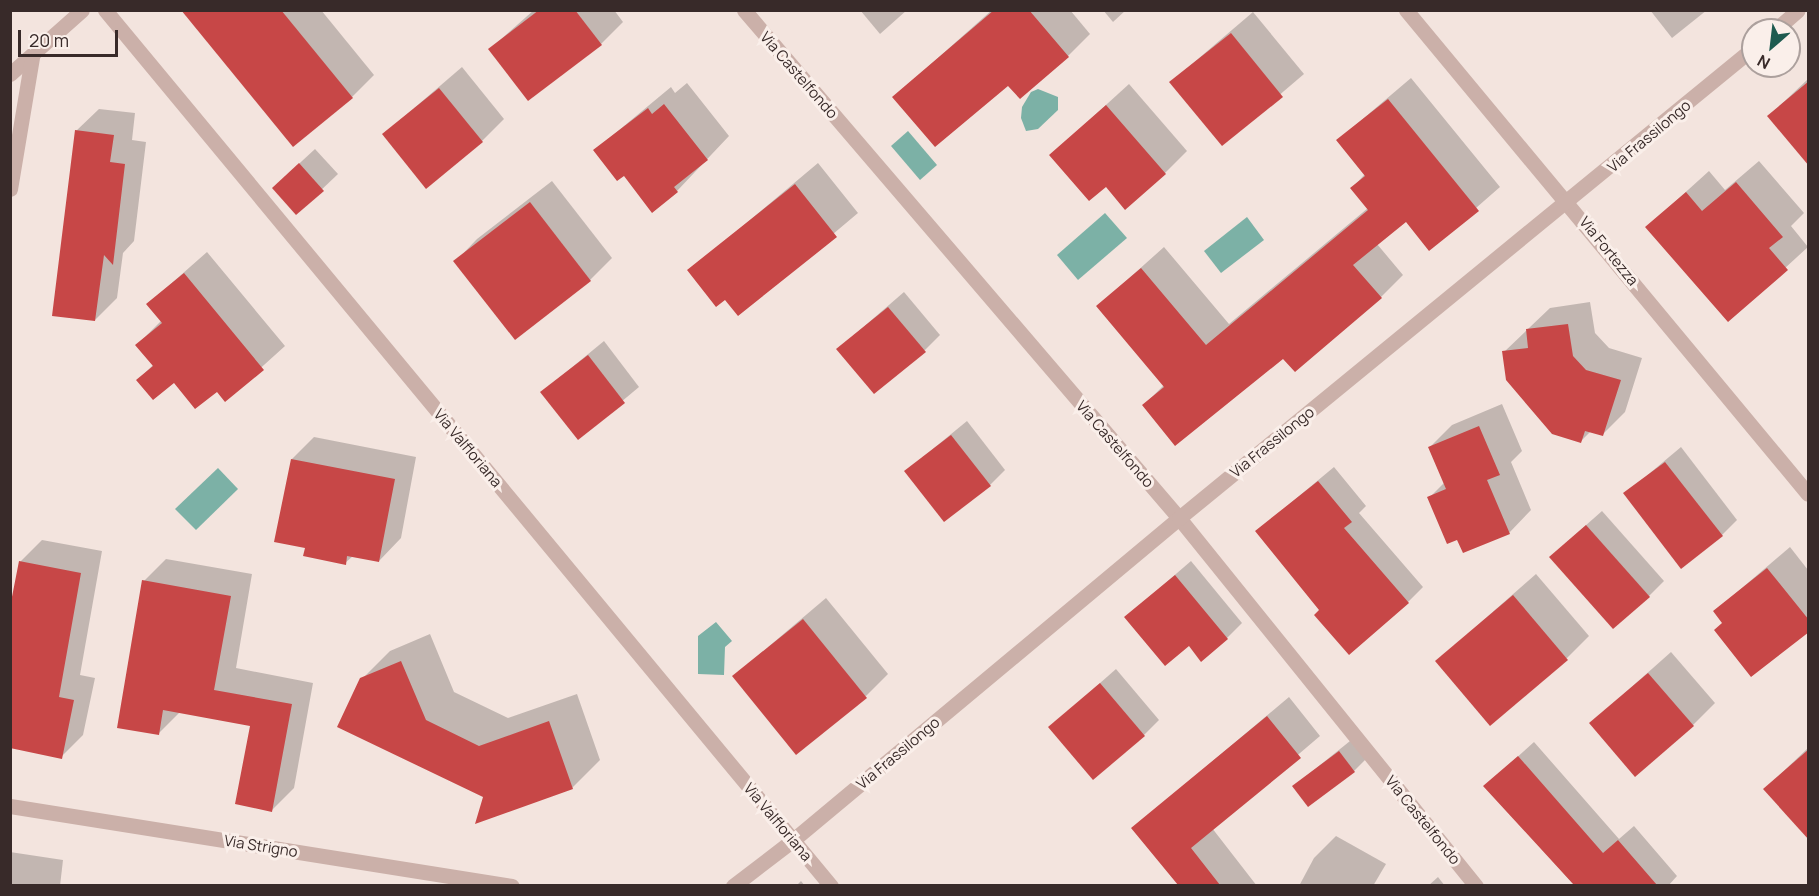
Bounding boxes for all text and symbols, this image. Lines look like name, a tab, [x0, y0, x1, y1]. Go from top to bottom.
scale bar	[21, 18, 122, 56]
north arrow	[1741, 18, 1801, 78]
text: 20 m	[29, 28, 69, 52]
street label: Via Castelfondo	[756, 28, 842, 122]
text: N	[1753, 50, 1774, 75]
street label: Via Frassilongo	[1604, 96, 1694, 176]
street label: Via Fortezza	[1576, 213, 1642, 289]
street label: Via Castelfondo	[1072, 397, 1158, 491]
street label: Via Frassilongo	[1226, 403, 1318, 481]
street label: Via Valfloriana	[430, 405, 506, 491]
street label: Via Frassilongo	[853, 713, 943, 793]
street label: Via Castelfondo	[1382, 772, 1464, 868]
street label: Via Valfloriana	[740, 779, 816, 865]
street label: Via Strigno	[223, 831, 299, 861]

